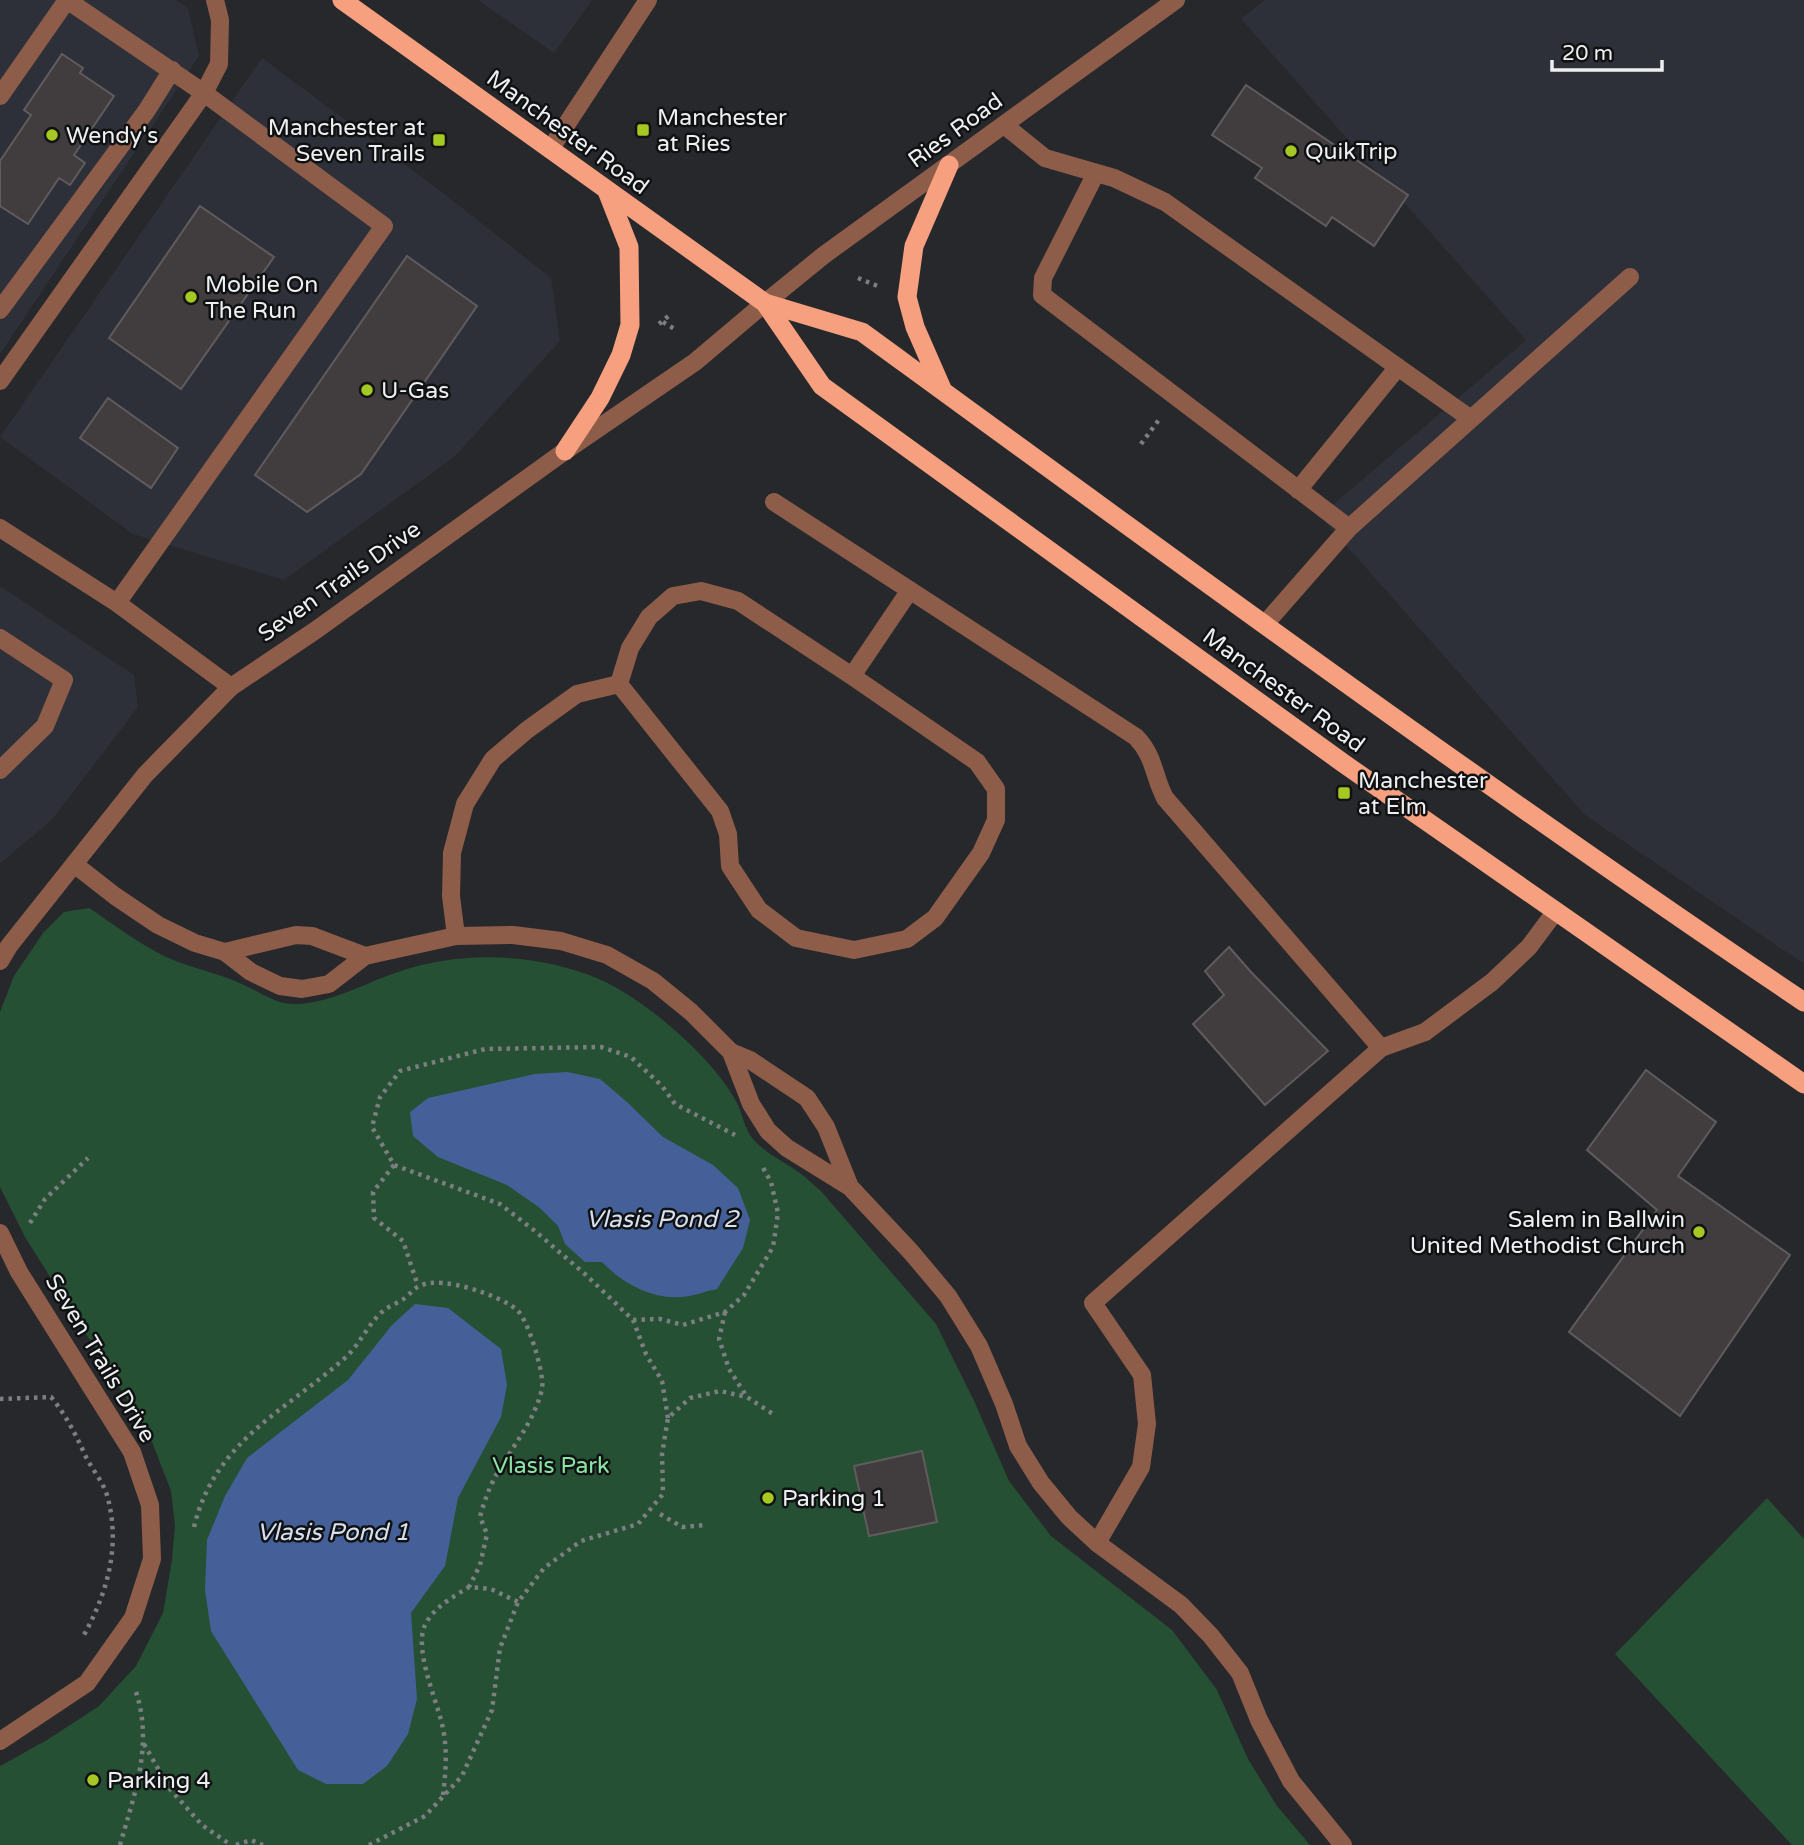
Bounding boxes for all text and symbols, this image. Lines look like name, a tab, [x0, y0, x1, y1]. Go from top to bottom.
scale bar	[1552, 28, 1662, 72]
text: 20 m	[1562, 41, 1613, 66]
street label: Manchester Road	[481, 65, 654, 201]
street label: Ries Road	[903, 87, 1008, 174]
place label: Manchester at Ries	[657, 104, 787, 158]
place label: Manchester at Seven Trails	[268, 114, 425, 168]
place label: Wendy's	[66, 122, 158, 150]
marker: Manchester at Ries	[635, 122, 651, 138]
marker: Wendy's	[44, 127, 60, 143]
marker: Manchester at Seven Trails	[431, 132, 447, 148]
place label: QuikTrip	[1305, 138, 1397, 166]
marker: QuikTrip	[1283, 143, 1299, 159]
place label: Mobile On The Run	[205, 271, 318, 325]
marker: Mobile On The Run	[183, 289, 199, 305]
place label: U-Gas	[381, 377, 449, 405]
marker: U-Gas	[359, 382, 375, 398]
street label: Seven Trails Drive	[253, 515, 426, 648]
street label: Manchester Road	[1197, 623, 1370, 759]
place label: Manchester at Elm	[1358, 767, 1488, 821]
marker: Manchester at Elm	[1336, 785, 1352, 801]
water label: Vlasis Pond 2	[586, 1205, 740, 1234]
place label: Salem in Ballwin United Methodist Church	[1410, 1206, 1685, 1260]
marker: Salem in Ballwin United Methodist Church	[1691, 1224, 1707, 1240]
street label: Seven Trails Drive	[39, 1269, 161, 1448]
park label: Vlasis Park	[492, 1452, 610, 1480]
place label: Parking 1	[782, 1485, 886, 1513]
marker: Parking 1	[760, 1490, 776, 1506]
water label: Vlasis Pond 1	[257, 1518, 409, 1547]
place label: Parking 4	[107, 1767, 211, 1795]
marker: Parking 4	[85, 1772, 101, 1788]

